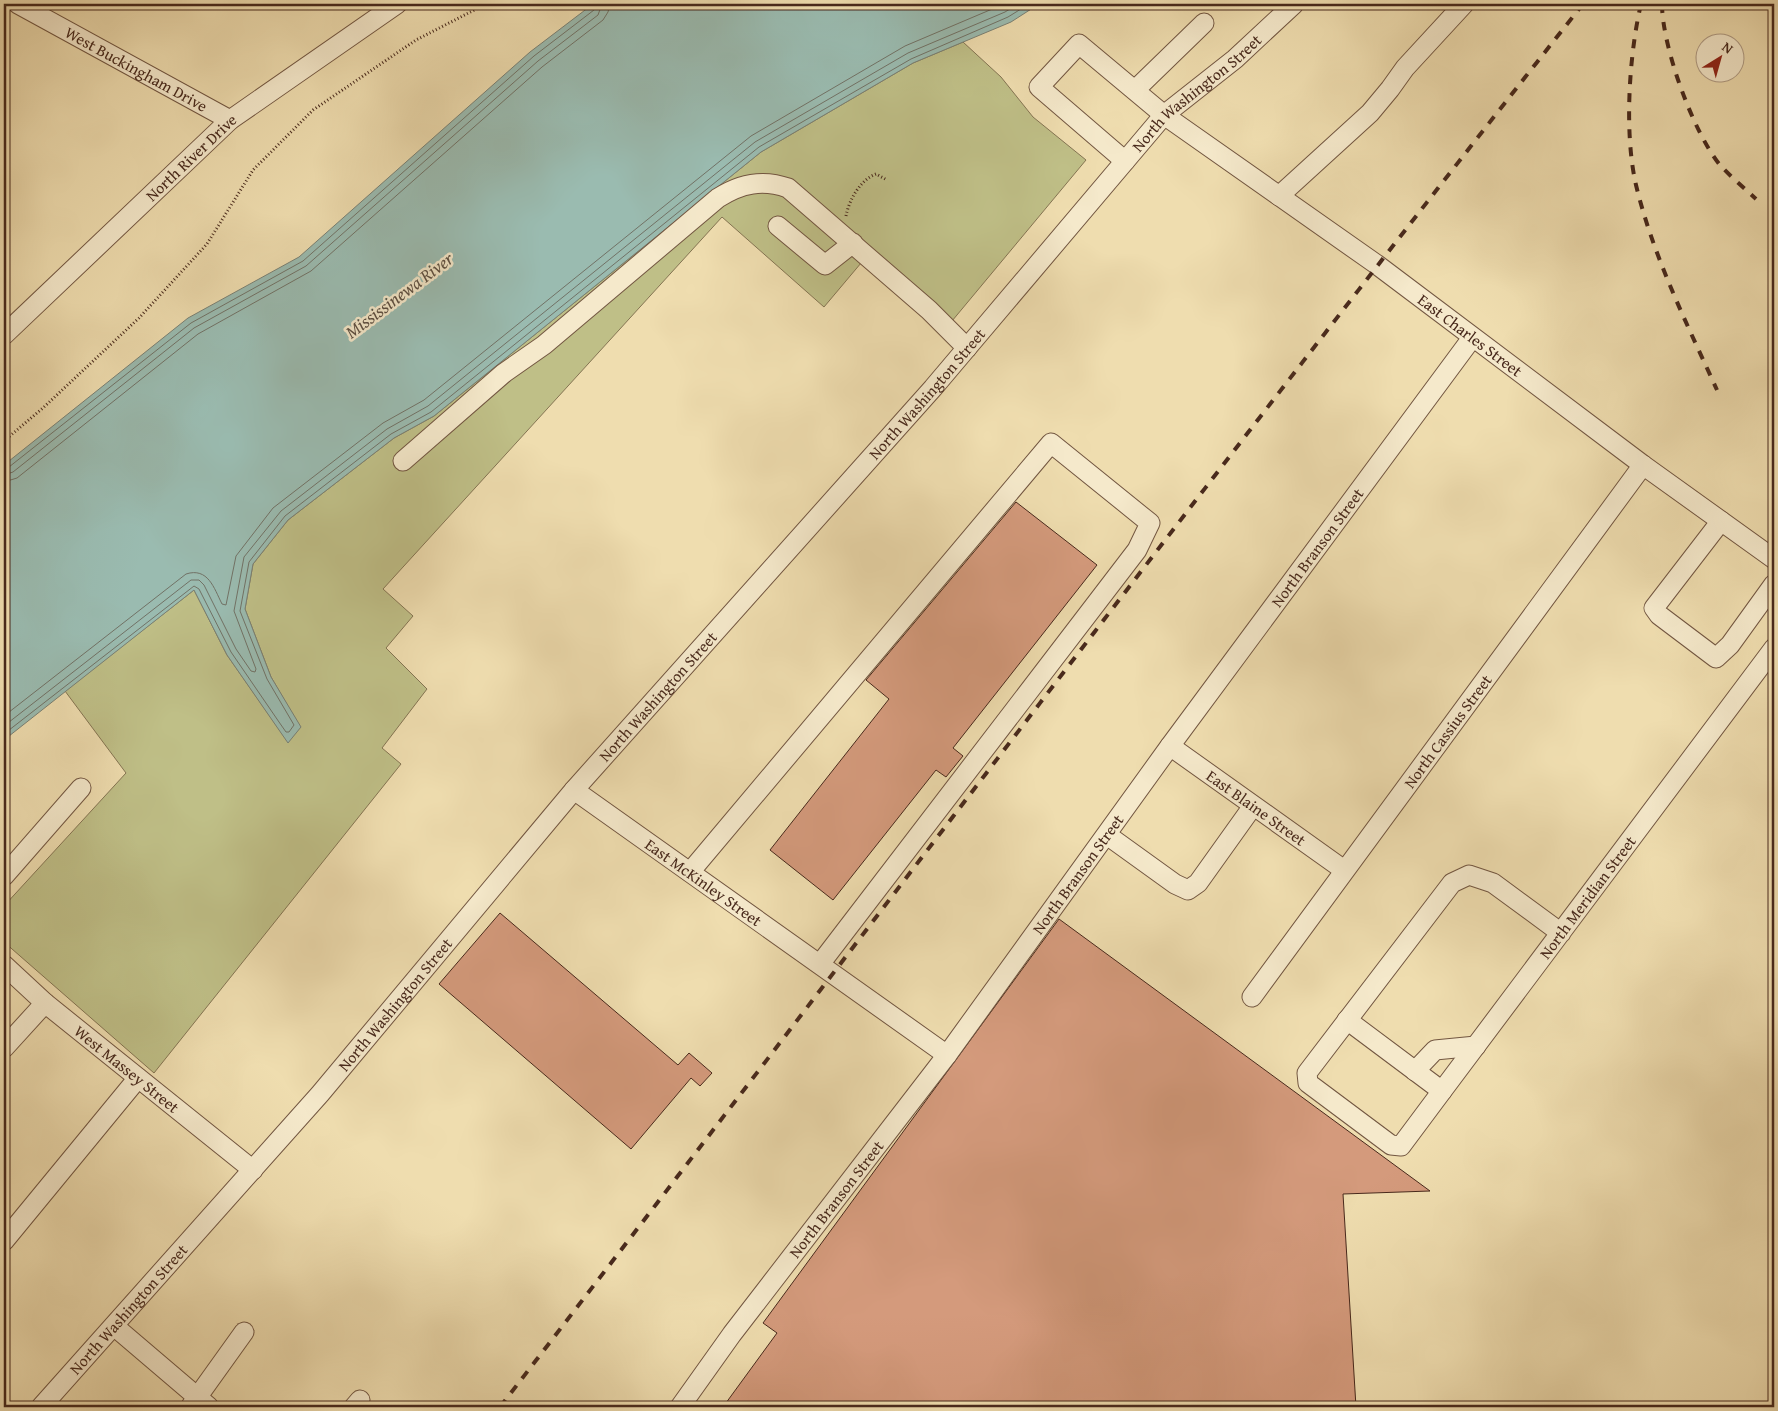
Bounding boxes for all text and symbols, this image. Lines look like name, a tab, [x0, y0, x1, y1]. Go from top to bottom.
street label: West Buckingham Drive	[61, 20, 212, 118]
street label: North Washington Street	[1126, 28, 1267, 157]
north arrow	[1696, 32, 1746, 82]
text: N	[1718, 37, 1738, 59]
street label: North River Drive	[140, 107, 241, 207]
water label: Mississinewa River	[339, 244, 460, 345]
street label: East Charles Street	[1413, 288, 1528, 382]
street label: North Washington Street	[863, 322, 991, 465]
street label: North Branson Street	[1265, 483, 1369, 612]
street label: North Washington Street	[593, 626, 723, 767]
street label: North Cassius Street	[1398, 669, 1498, 793]
street label: East Blaine Street	[1202, 764, 1311, 852]
street label: North Branson Street	[1026, 809, 1129, 939]
street label: North Meridian Street	[1533, 830, 1642, 964]
street label: East McKinley Street	[640, 832, 767, 932]
street label: North Washington Street	[332, 932, 458, 1076]
street label: West Massey Street	[69, 1019, 185, 1119]
street label: North Branson Street	[783, 1135, 889, 1263]
street label: North Washington Street	[63, 1238, 193, 1380]

